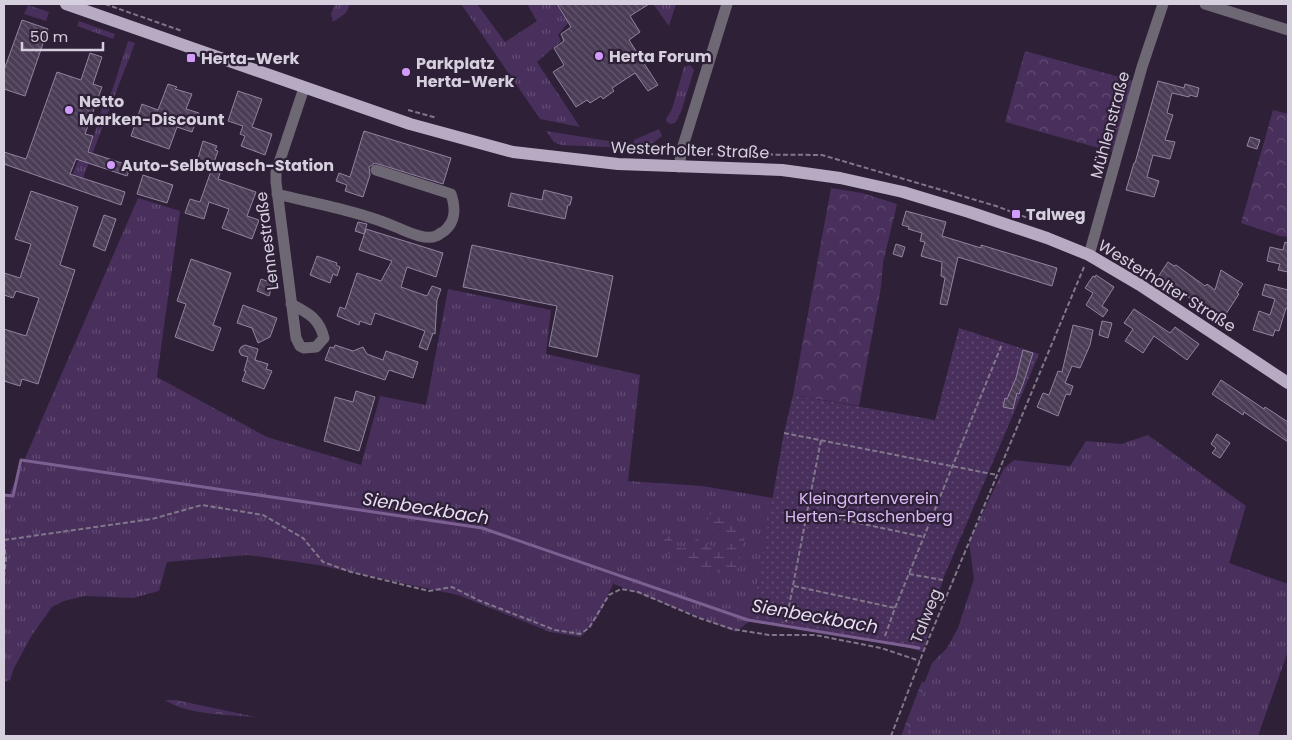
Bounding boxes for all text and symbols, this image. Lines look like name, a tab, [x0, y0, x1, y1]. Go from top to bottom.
scale bar	[22, 20, 104, 52]
text: 50 m	[30, 26, 68, 47]
place label: Herta Forum	[609, 45, 712, 68]
place label: Herta-Werk	[201, 47, 300, 70]
marker: Herta Forum	[593, 50, 605, 62]
marker: Herta-Werk	[185, 52, 197, 64]
place label: Parkplatz Herta-Werk	[416, 52, 515, 93]
marker: Parkplatz Herta-Werk	[400, 66, 412, 78]
street label: Mühlenstraße	[1085, 69, 1135, 181]
place label: Netto Marken-Discount	[79, 90, 224, 131]
marker: Netto Marken-Discount	[63, 104, 75, 116]
street label: Westerholter Straße	[610, 136, 770, 164]
place label: Auto-Selbtwasch-Station	[121, 154, 334, 177]
marker: Auto-Selbtwasch-Station	[105, 159, 117, 171]
street label: Lennestraße	[250, 190, 284, 292]
place label: Talweg	[1026, 203, 1086, 226]
marker: Talweg	[1010, 208, 1022, 220]
street label: Westerholter Straße	[1094, 234, 1240, 338]
water label: Sienbeckbach	[361, 486, 491, 530]
park label: Kleingartenverein Herten-Paschenberg	[785, 487, 953, 528]
street label: Talweg	[905, 585, 947, 647]
water label: Sienbeckbach	[750, 593, 880, 639]

